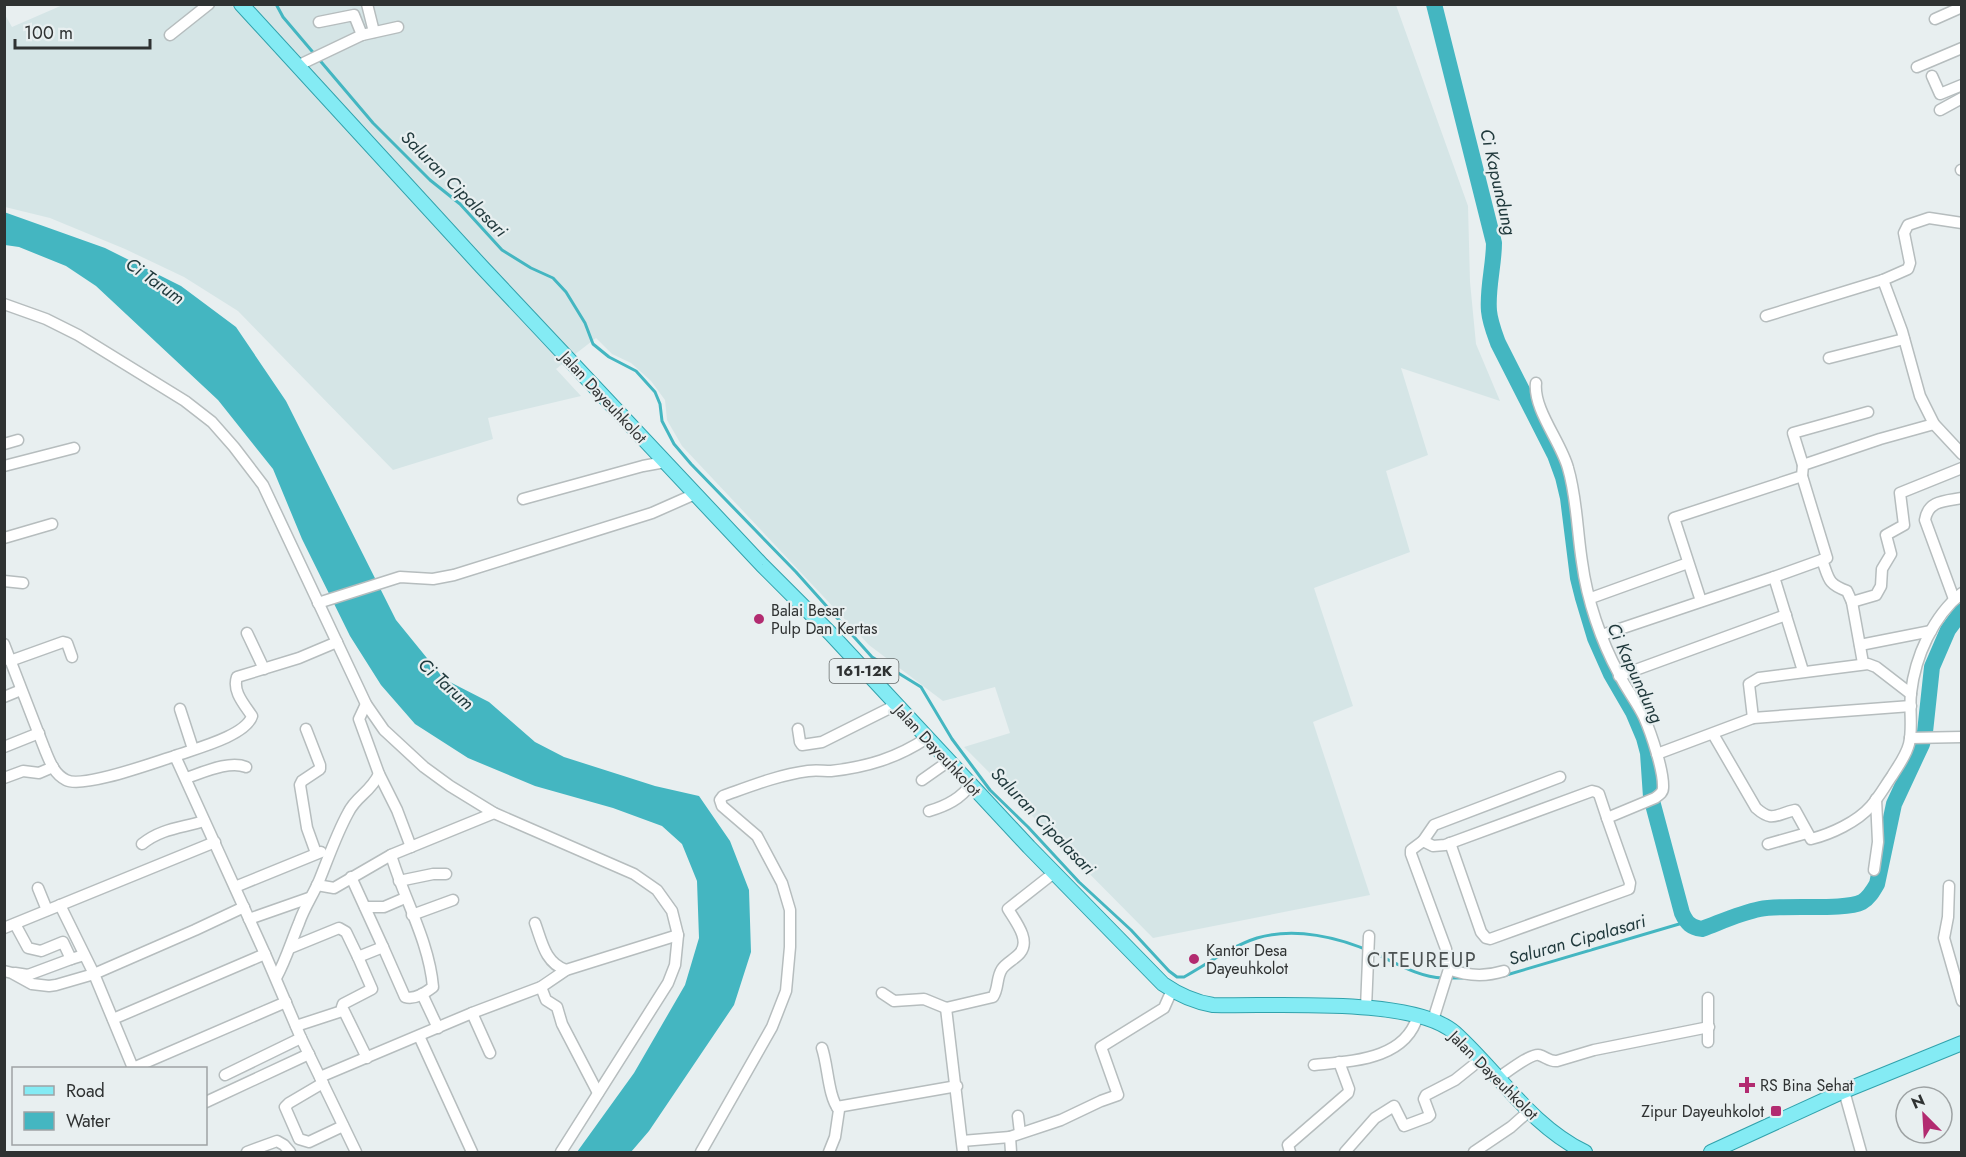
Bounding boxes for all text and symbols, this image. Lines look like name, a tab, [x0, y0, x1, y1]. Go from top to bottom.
scale bar	[15, 12, 150, 50]
text: 100 m	[24, 20, 73, 46]
water label: Saluran Cipalasari	[395, 125, 513, 243]
water label: Ci Kapundung	[1473, 126, 1523, 238]
water label: Ci Tarum	[120, 251, 190, 311]
street label: Jalan Dayeuhkolot	[554, 345, 652, 449]
place label: Balai Besar Pulp Dan Kertas	[771, 599, 878, 640]
marker: Balai Besar Pulp Dan Kertas	[752, 612, 766, 626]
water label: Ci Kapundung	[1600, 618, 1670, 728]
water label: Ci Tarum	[412, 652, 480, 716]
road number: 161-12K	[830, 659, 898, 683]
street label: Jalan Dayeuhkolot	[888, 698, 986, 802]
water label: Saluran Cipalasari	[985, 761, 1102, 881]
water label: Saluran Cipalasari	[1506, 908, 1649, 972]
place label: Kantor Desa Dayeuhkolot	[1206, 939, 1288, 980]
district label: CITEUREUP	[1367, 946, 1477, 975]
marker: Kantor Desa Dayeuhkolot	[1187, 952, 1201, 966]
street label: Jalan Dayeuhkolot	[1442, 1024, 1544, 1125]
legend	[12, 1067, 207, 1145]
place label: RS Bina Sehat	[1760, 1074, 1854, 1097]
marker: RS Bina Sehat	[1738, 1076, 1756, 1094]
text: Road	[66, 1078, 105, 1104]
north arrow	[1894, 1085, 1954, 1145]
text: N	[1908, 1089, 1929, 1115]
place label: Zipur Dayeuhkolot	[1641, 1100, 1764, 1123]
marker: Zipur Dayeuhkolot	[1769, 1104, 1783, 1118]
text: Water	[66, 1108, 111, 1134]

